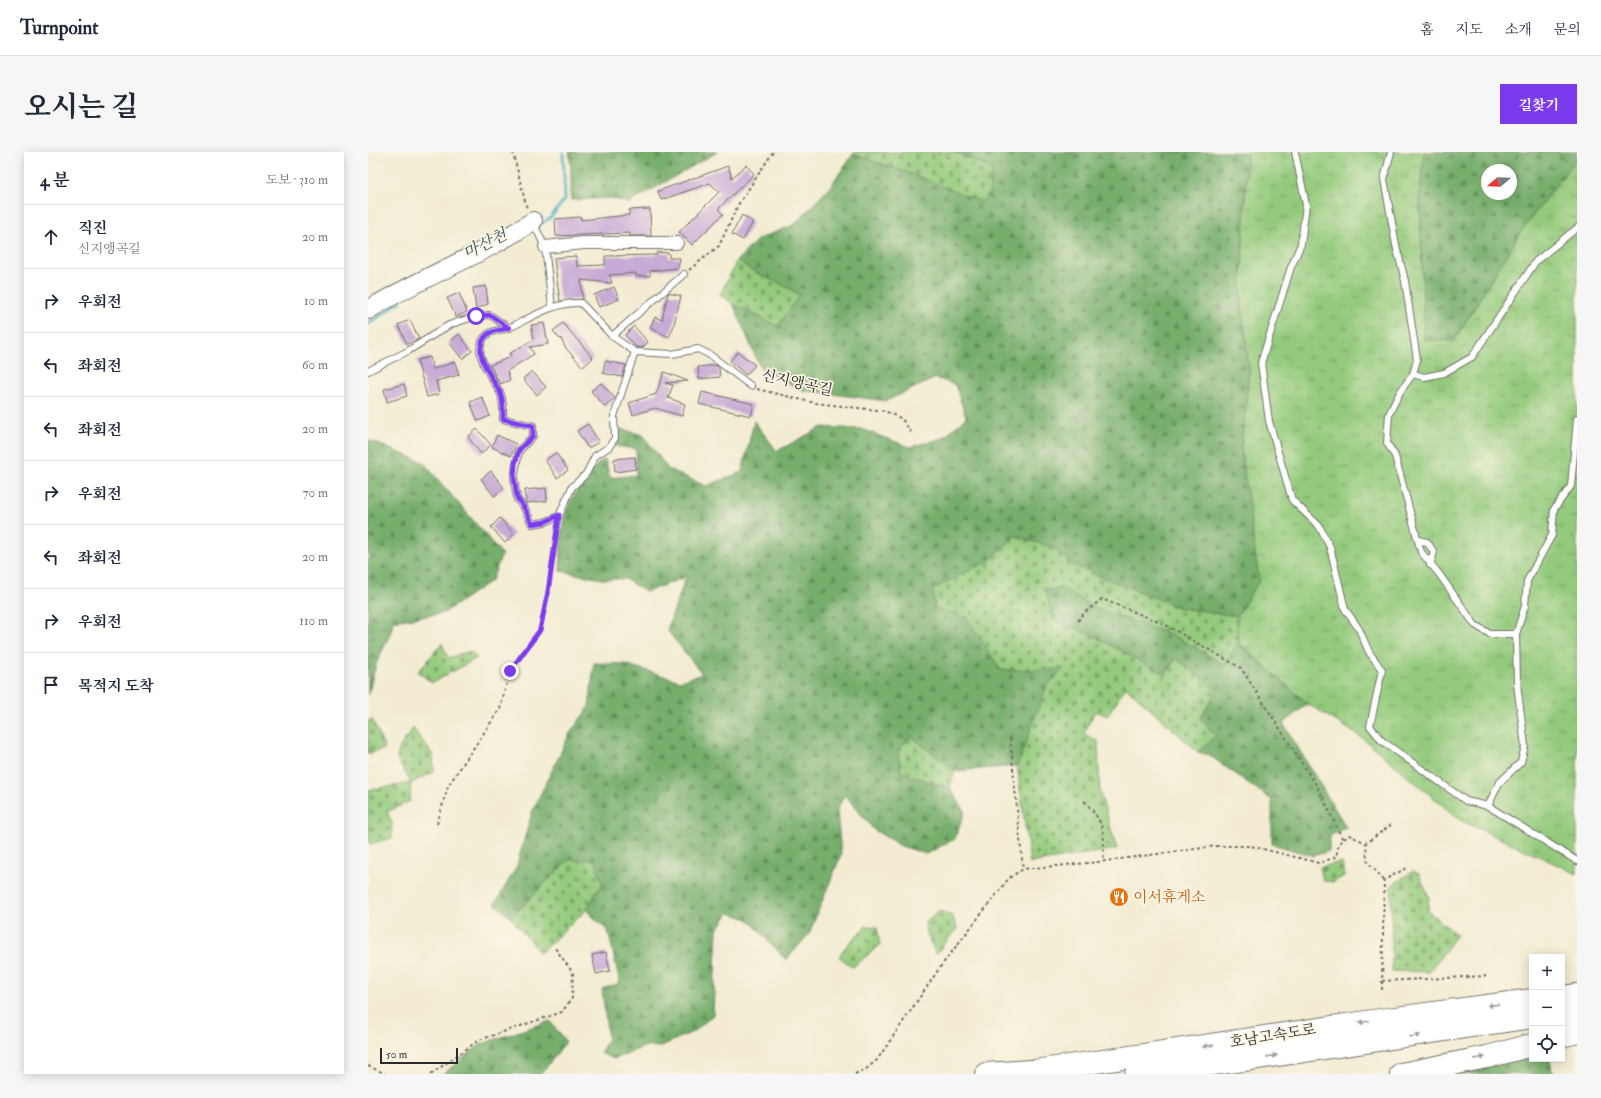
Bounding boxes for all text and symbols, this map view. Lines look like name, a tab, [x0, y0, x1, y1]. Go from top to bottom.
text: Turnpoint	[20, 16, 98, 40]
text: 홈	[1420, 21, 1434, 38]
text: 지도	[1456, 21, 1483, 38]
text: 소개	[1505, 21, 1532, 38]
text: 문의	[1554, 21, 1581, 38]
button: 길찾기	[1500, 84, 1577, 124]
text: 오시는 길	[24, 90, 138, 125]
north arrow	[1481, 164, 1517, 200]
text: 4 분	[40, 170, 69, 191]
text: 도보 · 310 m	[266, 172, 328, 188]
text: 직진	[78, 219, 107, 238]
water label: 마산천	[460, 224, 512, 263]
icon: ahead	[40, 226, 62, 248]
text: 20 m	[302, 229, 328, 245]
text: 신지앵곡길	[78, 241, 141, 257]
icon: right	[40, 290, 62, 312]
text: 우회전	[78, 293, 121, 312]
text: 10 m	[304, 293, 328, 309]
route start	[467, 307, 485, 325]
icon: left	[40, 354, 62, 376]
text: 좌회전	[78, 357, 121, 376]
text: 60 m	[302, 357, 328, 373]
street label: 신지앵곡길	[760, 366, 834, 400]
icon: left	[40, 418, 62, 440]
text: 좌회전	[78, 421, 121, 440]
text: 20 m	[302, 421, 328, 437]
icon: right	[40, 482, 62, 504]
text: 우회전	[78, 485, 121, 504]
text: 70 m	[303, 485, 328, 501]
icon: left	[40, 546, 62, 568]
text: 좌회전	[78, 549, 121, 568]
text: 20 m	[302, 549, 328, 565]
icon: right	[40, 610, 62, 632]
text: 우회전	[78, 613, 121, 632]
text: 110 m	[299, 613, 328, 629]
route end	[501, 662, 519, 680]
icon: arrive	[40, 674, 62, 696]
text: 목적지 도착	[78, 677, 154, 696]
restaurant icon: 이서휴게소	[1108, 886, 1130, 908]
place label: 이서휴게소	[1133, 888, 1206, 907]
map controls	[1529, 954, 1565, 1062]
button: +	[1529, 954, 1565, 990]
button: −	[1529, 990, 1565, 1026]
one-way arrow	[1487, 1002, 1499, 1008]
one-way arrow	[1358, 1019, 1370, 1025]
street label: 호남고속도로	[1229, 1020, 1318, 1052]
button: locate	[1529, 1026, 1565, 1062]
one-way arrow	[1409, 1033, 1421, 1039]
one-way arrow	[1202, 1043, 1214, 1049]
scale bar	[380, 1046, 458, 1065]
text: 50 m	[386, 1048, 407, 1061]
one-way arrow	[1266, 1053, 1278, 1059]
one-way arrow	[1474, 1055, 1486, 1061]

